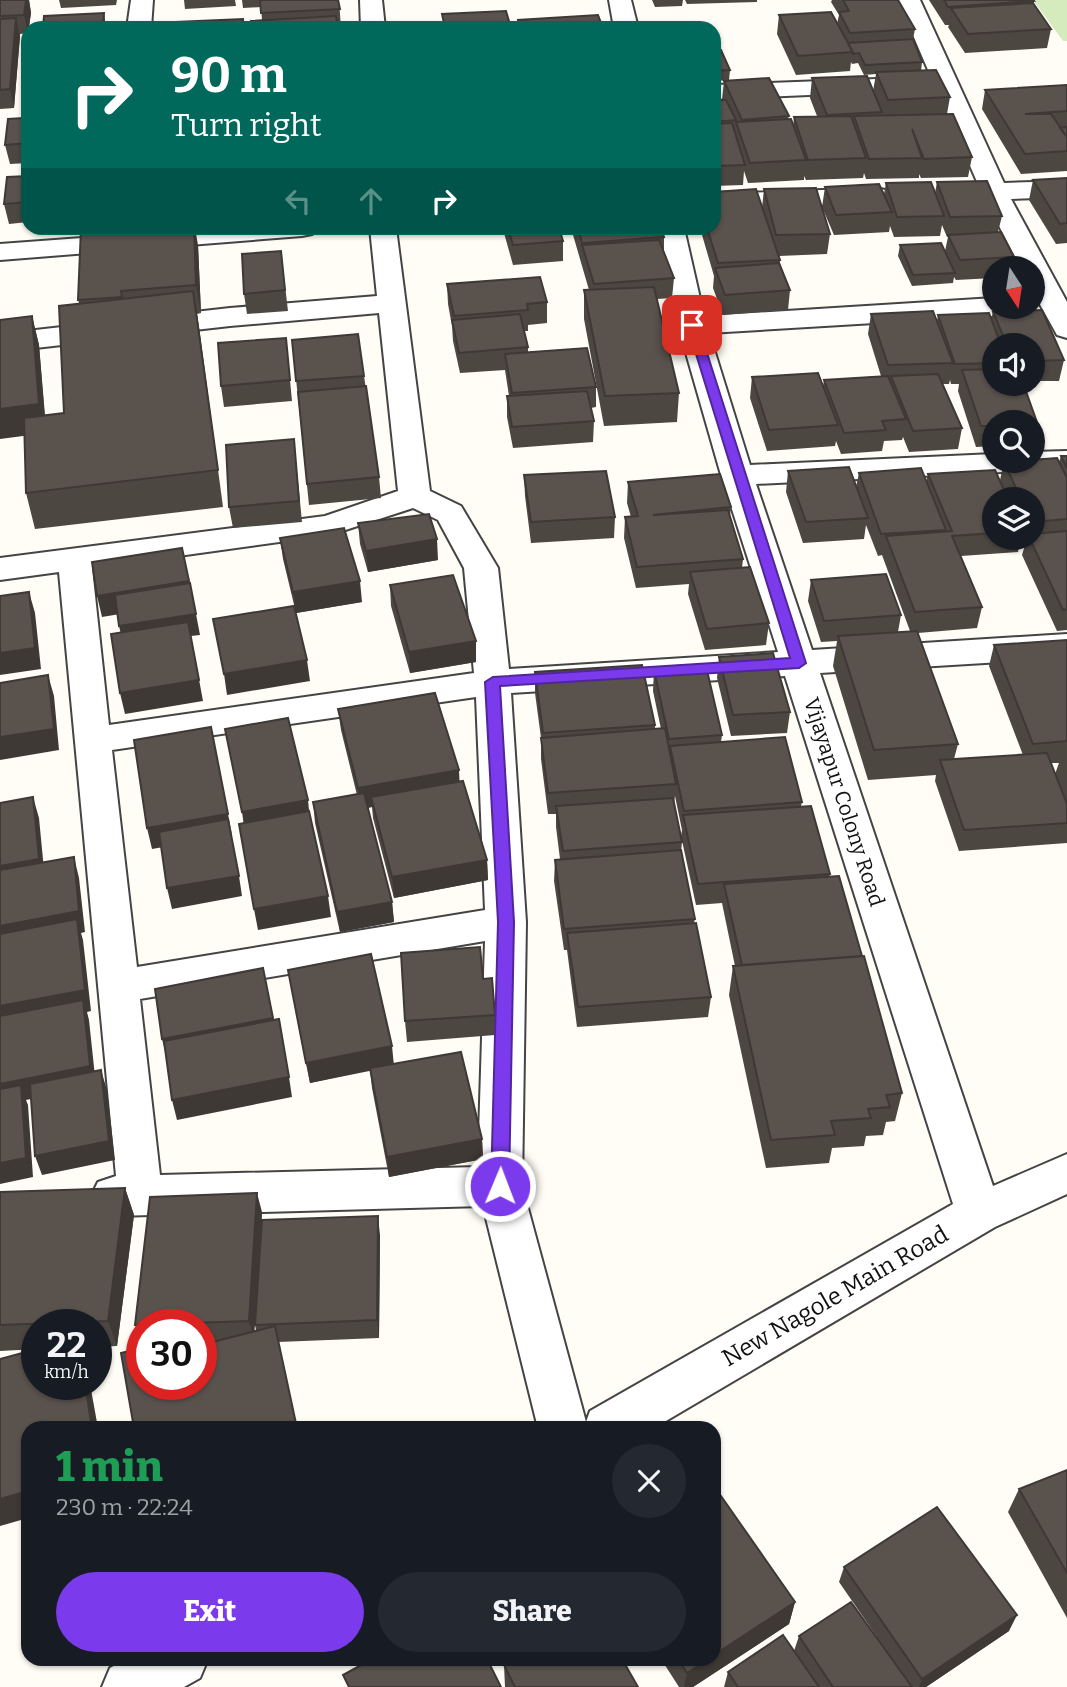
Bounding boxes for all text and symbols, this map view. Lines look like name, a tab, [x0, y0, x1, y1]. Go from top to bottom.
text: 90 m	[171, 46, 287, 105]
icon: right	[56, 49, 147, 140]
text: Turn right	[171, 106, 322, 144]
icon: left	[279, 182, 317, 220]
icon: ahead	[352, 182, 390, 220]
icon: right	[425, 182, 463, 220]
north arrow	[982, 256, 1045, 318]
map controls	[982, 256, 1045, 550]
pin	[662, 295, 722, 355]
icon: arrive	[673, 306, 711, 344]
button: sound	[982, 333, 1045, 396]
button: search	[982, 410, 1045, 473]
button: layers	[982, 487, 1045, 550]
street label: Vijayapur Colony Road	[798, 694, 890, 910]
position arrow	[463, 1149, 537, 1223]
street label: New Nagole Main Road	[717, 1220, 953, 1372]
speed limit sign: 30	[126, 1309, 217, 1400]
text: 22	[47, 1324, 86, 1366]
text: km/h	[44, 1361, 89, 1383]
text: 1 min	[56, 1442, 163, 1492]
button: close	[612, 1444, 686, 1518]
text: 230 m · 22:24	[56, 1493, 193, 1521]
button: Exit	[56, 1572, 364, 1652]
button: Share	[378, 1572, 686, 1652]

